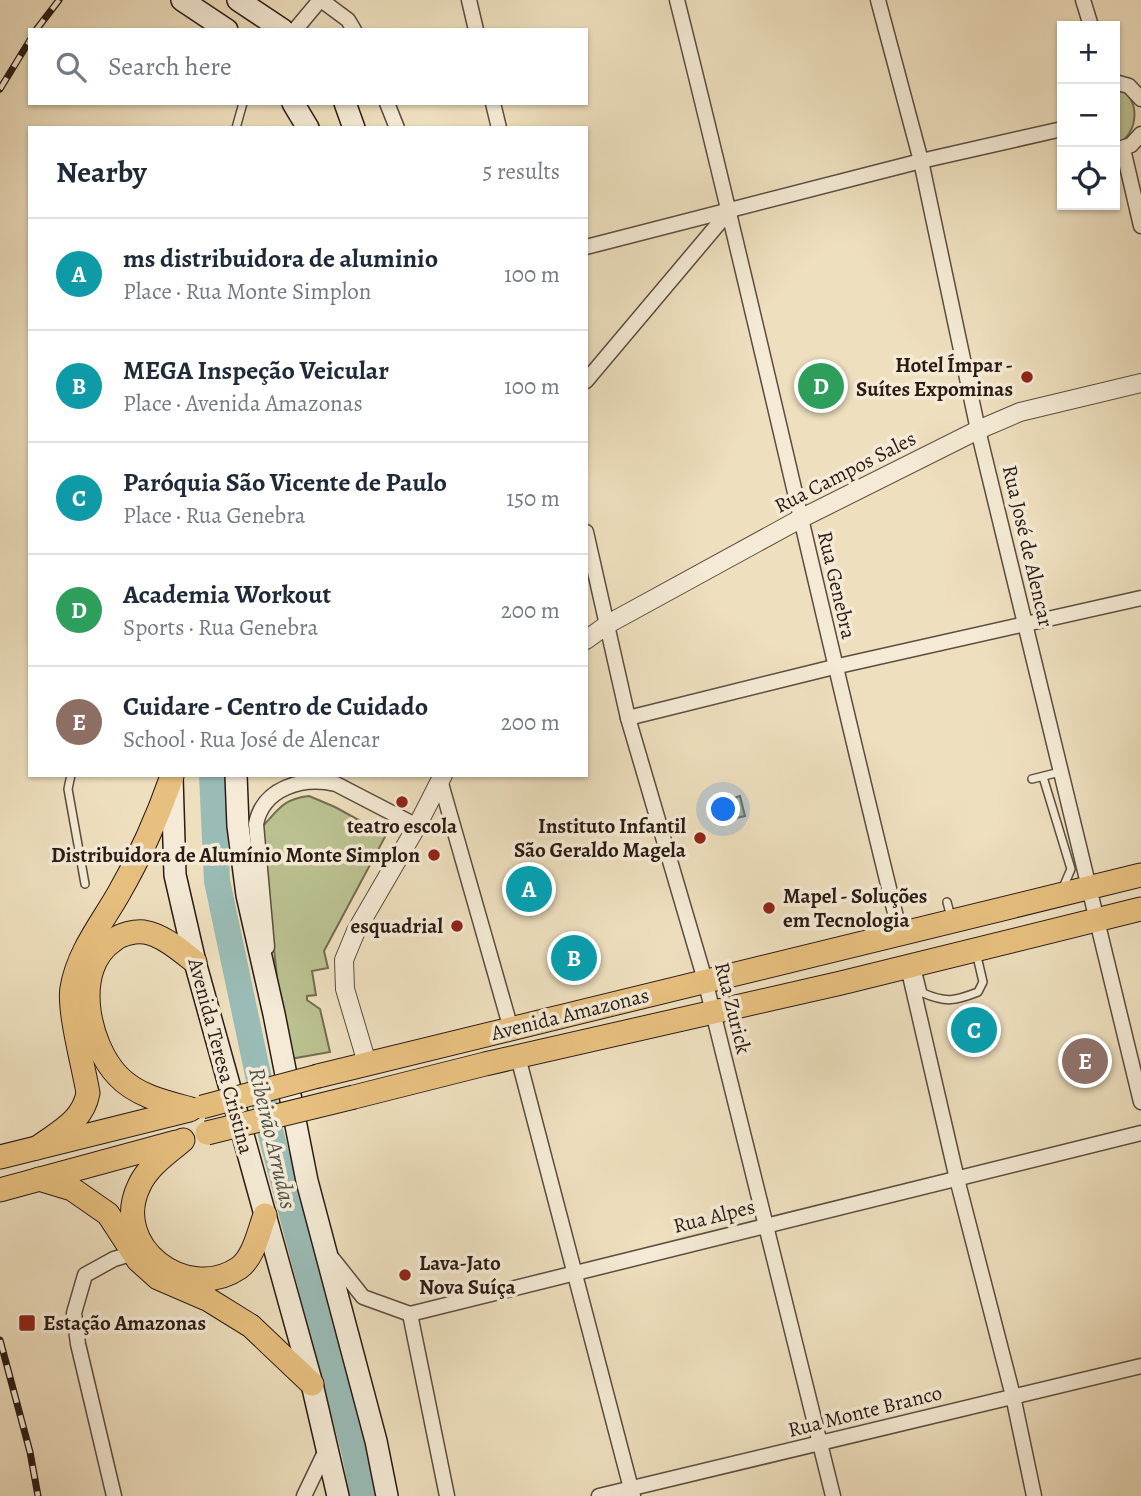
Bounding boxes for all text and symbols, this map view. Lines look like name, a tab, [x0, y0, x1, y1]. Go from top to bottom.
map controls	[1057, 21, 1120, 210]
button: +	[1057, 21, 1120, 84]
search box	[28, 28, 588, 105]
icon: search	[52, 48, 90, 86]
text: Search here	[108, 49, 232, 84]
button: −	[1057, 84, 1120, 147]
button: locate	[1057, 147, 1120, 210]
text: Nearby	[56, 152, 147, 192]
text: 5 results	[483, 156, 560, 187]
text: ms distribuidora de aluminio	[123, 241, 438, 276]
text: A	[72, 259, 86, 290]
text: 100 m	[504, 259, 560, 290]
text: Place · Rua Monte Simplon	[123, 276, 371, 307]
place label: Hotel Ímpar - Suítes Expominas	[856, 351, 1013, 403]
text: MEGA Inspeção Veicular	[123, 353, 389, 388]
pin: D	[798, 360, 844, 412]
marker: Hotel Ímpar - Suítes Expominas	[1019, 369, 1035, 385]
text: B	[72, 371, 86, 402]
text: 100 m	[504, 371, 560, 402]
text: Place · Avenida Amazonas	[123, 388, 363, 419]
street label: Rua Campos Sales	[769, 424, 921, 520]
street label: Rua José de Alencar	[996, 462, 1060, 630]
text: Paróquia São Vicente de Paulo	[123, 465, 447, 500]
text: C	[72, 483, 86, 514]
text: 150 m	[506, 483, 560, 514]
text: Place · Rua Genebra	[123, 500, 306, 531]
street label: Rua Genebra	[811, 528, 863, 642]
text: Academia Workout	[123, 577, 331, 612]
text: D	[71, 595, 87, 626]
text: 200 m	[501, 595, 560, 626]
text: Sports · Rua Genebra	[123, 612, 318, 643]
text: Cuidare - Centro de Cuidado	[123, 689, 428, 724]
text: E	[72, 707, 86, 738]
text: 200 m	[501, 707, 560, 738]
text: School · Rua José de Alencar	[123, 724, 380, 755]
your location	[706, 792, 740, 826]
marker: teatro escola	[394, 794, 410, 810]
place label: teatro escola	[347, 812, 458, 840]
place label: Instituto Infantil São Geraldo Magela	[514, 812, 687, 864]
marker: Instituto Infantil São Geraldo Magela	[692, 830, 708, 846]
place label: Distribuidora de Alumínio Monte Simplon	[51, 841, 420, 869]
marker: Distribuidora de Alumínio Monte Simplon	[426, 847, 442, 863]
pin: A	[506, 863, 552, 915]
place label: Mapel - Soluções em Tecnologia	[783, 882, 927, 934]
marker: Mapel - Soluções em Tecnologia	[761, 900, 777, 916]
place label: esquadrial	[351, 912, 443, 940]
marker: esquadrial	[449, 918, 465, 934]
pin: B	[551, 932, 597, 984]
street label: Avenida Teresa Cristina	[181, 954, 261, 1157]
street label: Rua Zurick	[708, 959, 758, 1057]
street label: Avenida Amazonas	[487, 981, 652, 1047]
pin: C	[951, 1004, 997, 1056]
pin: E	[1062, 1035, 1108, 1087]
water label: Ribeirão Arrudas	[241, 1064, 304, 1212]
street label: Rua Alpes	[670, 1192, 758, 1240]
place label: Lava-Jato Nova Suíça	[419, 1249, 516, 1301]
marker: Lava-Jato Nova Suíça	[397, 1267, 413, 1283]
place label: Estação Amazonas	[43, 1309, 206, 1337]
marker: Estação Amazonas	[17, 1313, 37, 1333]
street label: Rua Monte Branco	[785, 1378, 945, 1444]

